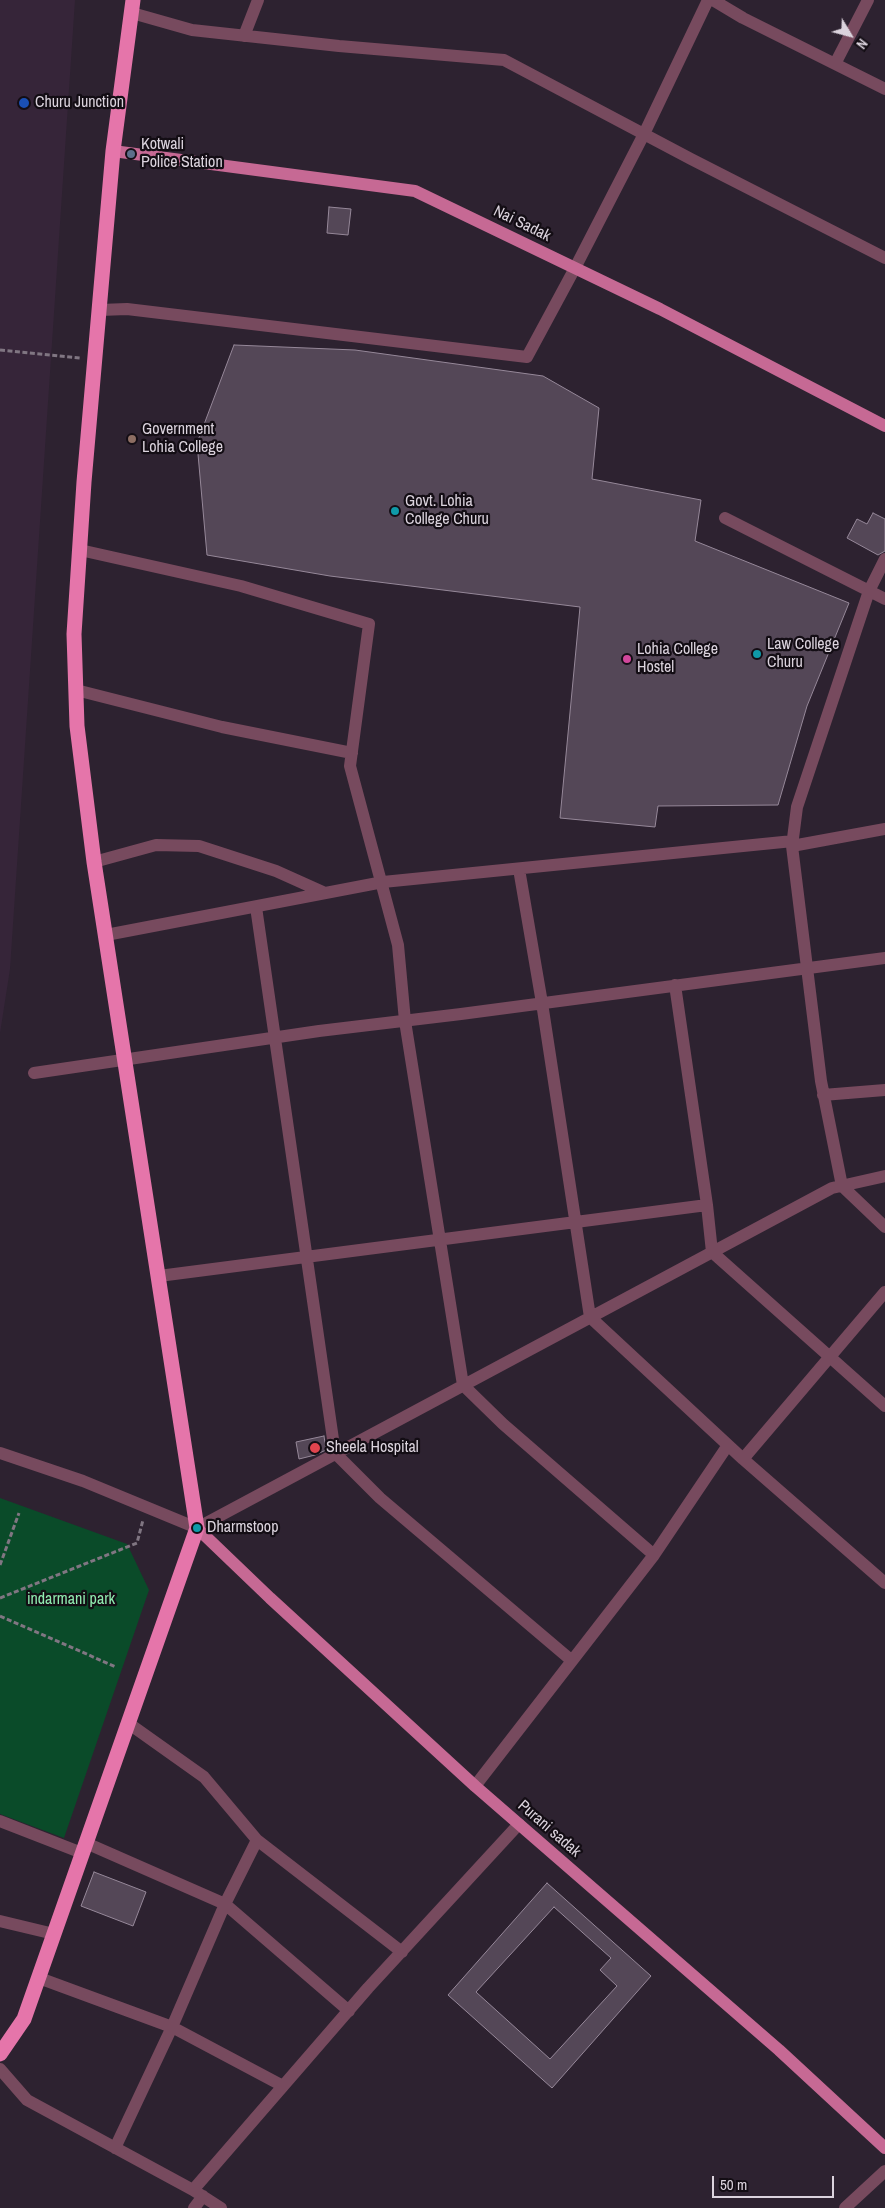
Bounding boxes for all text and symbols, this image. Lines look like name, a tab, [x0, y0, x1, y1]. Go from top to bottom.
north arrow	[825, 10, 875, 60]
text: N	[852, 35, 872, 53]
place label: Churu Junction	[35, 93, 124, 113]
marker: Churu Junction	[17, 96, 31, 110]
place label: Kotwali Police Station	[141, 135, 223, 173]
marker: Kotwali Police Station	[125, 148, 137, 160]
street label: Nai Sadak	[490, 202, 554, 246]
place label: Government Lohia College	[142, 420, 223, 458]
marker: Government Lohia College	[126, 433, 138, 445]
place label: Govt. Lohia College Churu	[405, 492, 489, 530]
marker: Govt. Lohia College Churu	[389, 505, 401, 517]
place label: Law College Churu	[767, 635, 839, 673]
place label: Lohia College Hostel	[637, 640, 718, 678]
marker: Law College Churu	[751, 648, 763, 660]
marker: Lohia College Hostel	[621, 653, 633, 665]
place label: Sheela Hospital	[326, 1438, 419, 1458]
marker: Sheela Hospital	[308, 1441, 322, 1455]
place label: Dharmstoop	[207, 1518, 278, 1538]
marker: Dharmstoop	[191, 1522, 203, 1534]
park label: indarmani park	[27, 1590, 115, 1610]
street label: Purani sadak	[514, 1796, 584, 1862]
scale bar	[715, 2166, 838, 2198]
text: 50 m	[720, 2174, 747, 2195]

